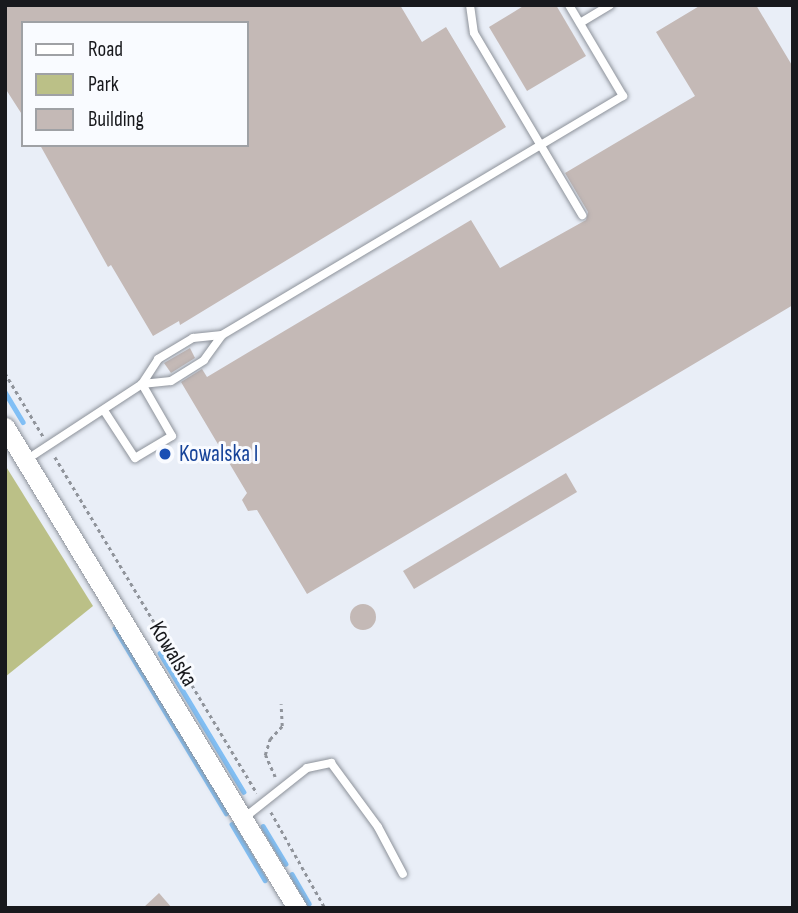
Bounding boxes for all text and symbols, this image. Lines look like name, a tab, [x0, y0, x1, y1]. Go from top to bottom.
legend	[21, 21, 248, 147]
text: Road	[88, 37, 123, 62]
text: Park	[88, 72, 119, 97]
text: Building	[88, 107, 144, 132]
place label: Kowalska I	[179, 440, 258, 468]
marker: Kowalska I	[157, 446, 173, 462]
street label: Kowalska	[143, 616, 203, 692]

